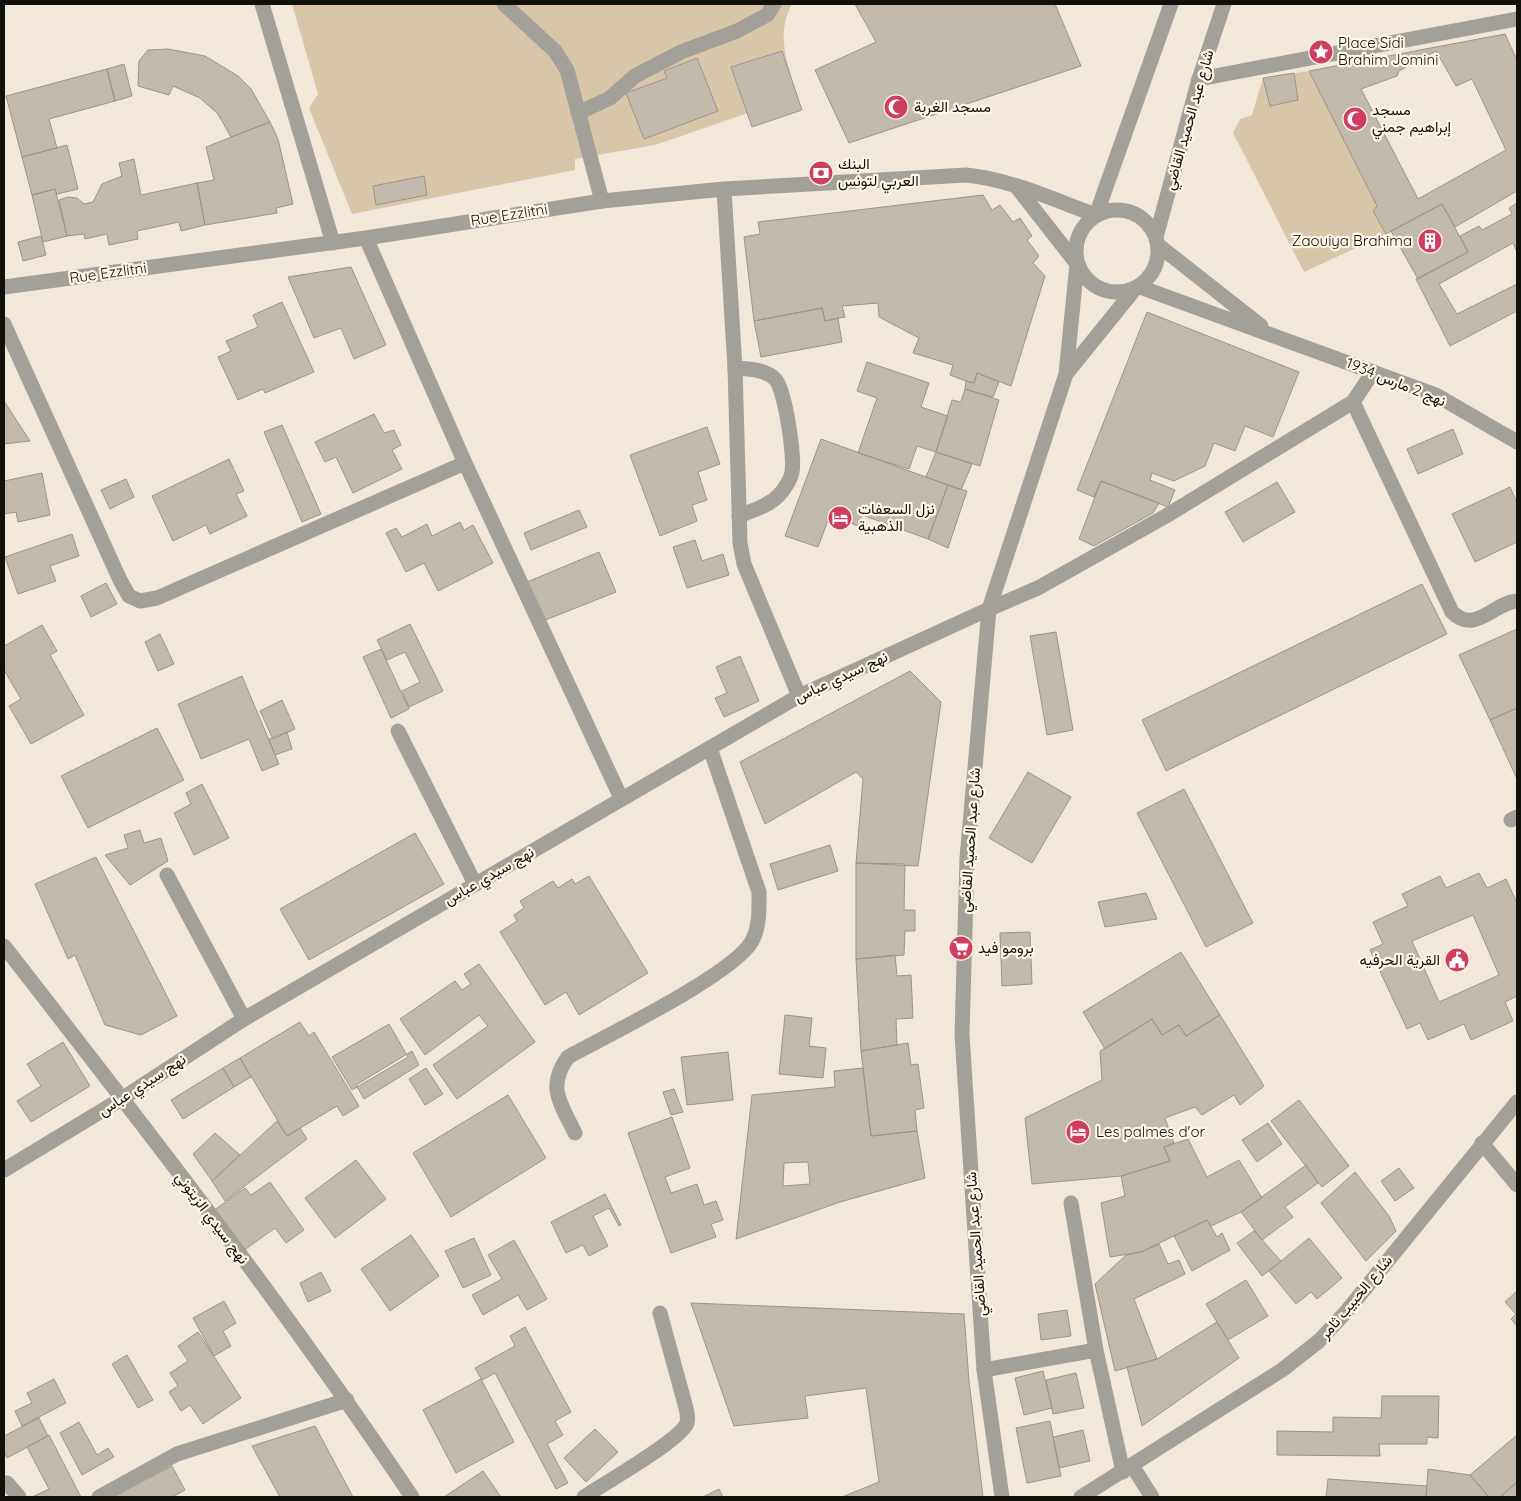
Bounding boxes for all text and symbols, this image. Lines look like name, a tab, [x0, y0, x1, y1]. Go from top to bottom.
place label: Place Sidi Brahim Jomini	[1338, 33, 1438, 69]
place icon: Place Sidi Brahim Jomini	[1308, 39, 1334, 65]
street label: شارع عبد الحميد القاضي	[1159, 47, 1222, 193]
mosque icon: مسجد الغربة	[883, 94, 909, 120]
place label: مسجد الغربة	[914, 97, 991, 116]
place label: مسجد إبراهيم جمني	[1372, 100, 1452, 140]
mosque icon: مسجد إبراهيم جمني	[1342, 106, 1368, 132]
place label: البنك العربي لتونس	[838, 154, 919, 194]
bank icon: البنك العربي لتونس	[808, 160, 834, 186]
street label: Rue Ezzlitni	[469, 199, 549, 230]
building icon: Zaouiya Brahima	[1417, 228, 1443, 254]
place label: Zaouiya Brahima	[1292, 231, 1412, 250]
street label: Rue Ezzlitni	[68, 258, 148, 287]
street label: نهج 2 مارس 1934	[1343, 353, 1449, 412]
place label: نزل السعفات الذهبية	[858, 499, 935, 535]
hotel icon: نزل السعفات الذهبية	[827, 505, 853, 531]
street label: نهج سيدي عباس	[791, 647, 892, 710]
street label: شارع عبد الحميد القاضي	[955, 767, 988, 913]
street label: نهج سيدي عباس	[440, 842, 539, 912]
supermarket icon: برومو فيد	[948, 935, 974, 961]
place label: برومو فيد	[978, 938, 1034, 957]
public building icon: القرية الحرفيه	[1444, 947, 1470, 973]
place label: القرية الحرفيه	[1360, 950, 1440, 969]
street label: نهج سيدي عباس	[94, 1049, 191, 1123]
hotel icon: Les palmes d'or	[1065, 1119, 1091, 1145]
place label: Les palmes d'or	[1096, 1122, 1206, 1141]
street label: نهج سيدي الزيتوني	[168, 1168, 253, 1270]
street label: شارع عبد الحميد القاضي	[961, 1171, 994, 1317]
street label: شارع الحبيب ثامر	[1314, 1251, 1398, 1345]

